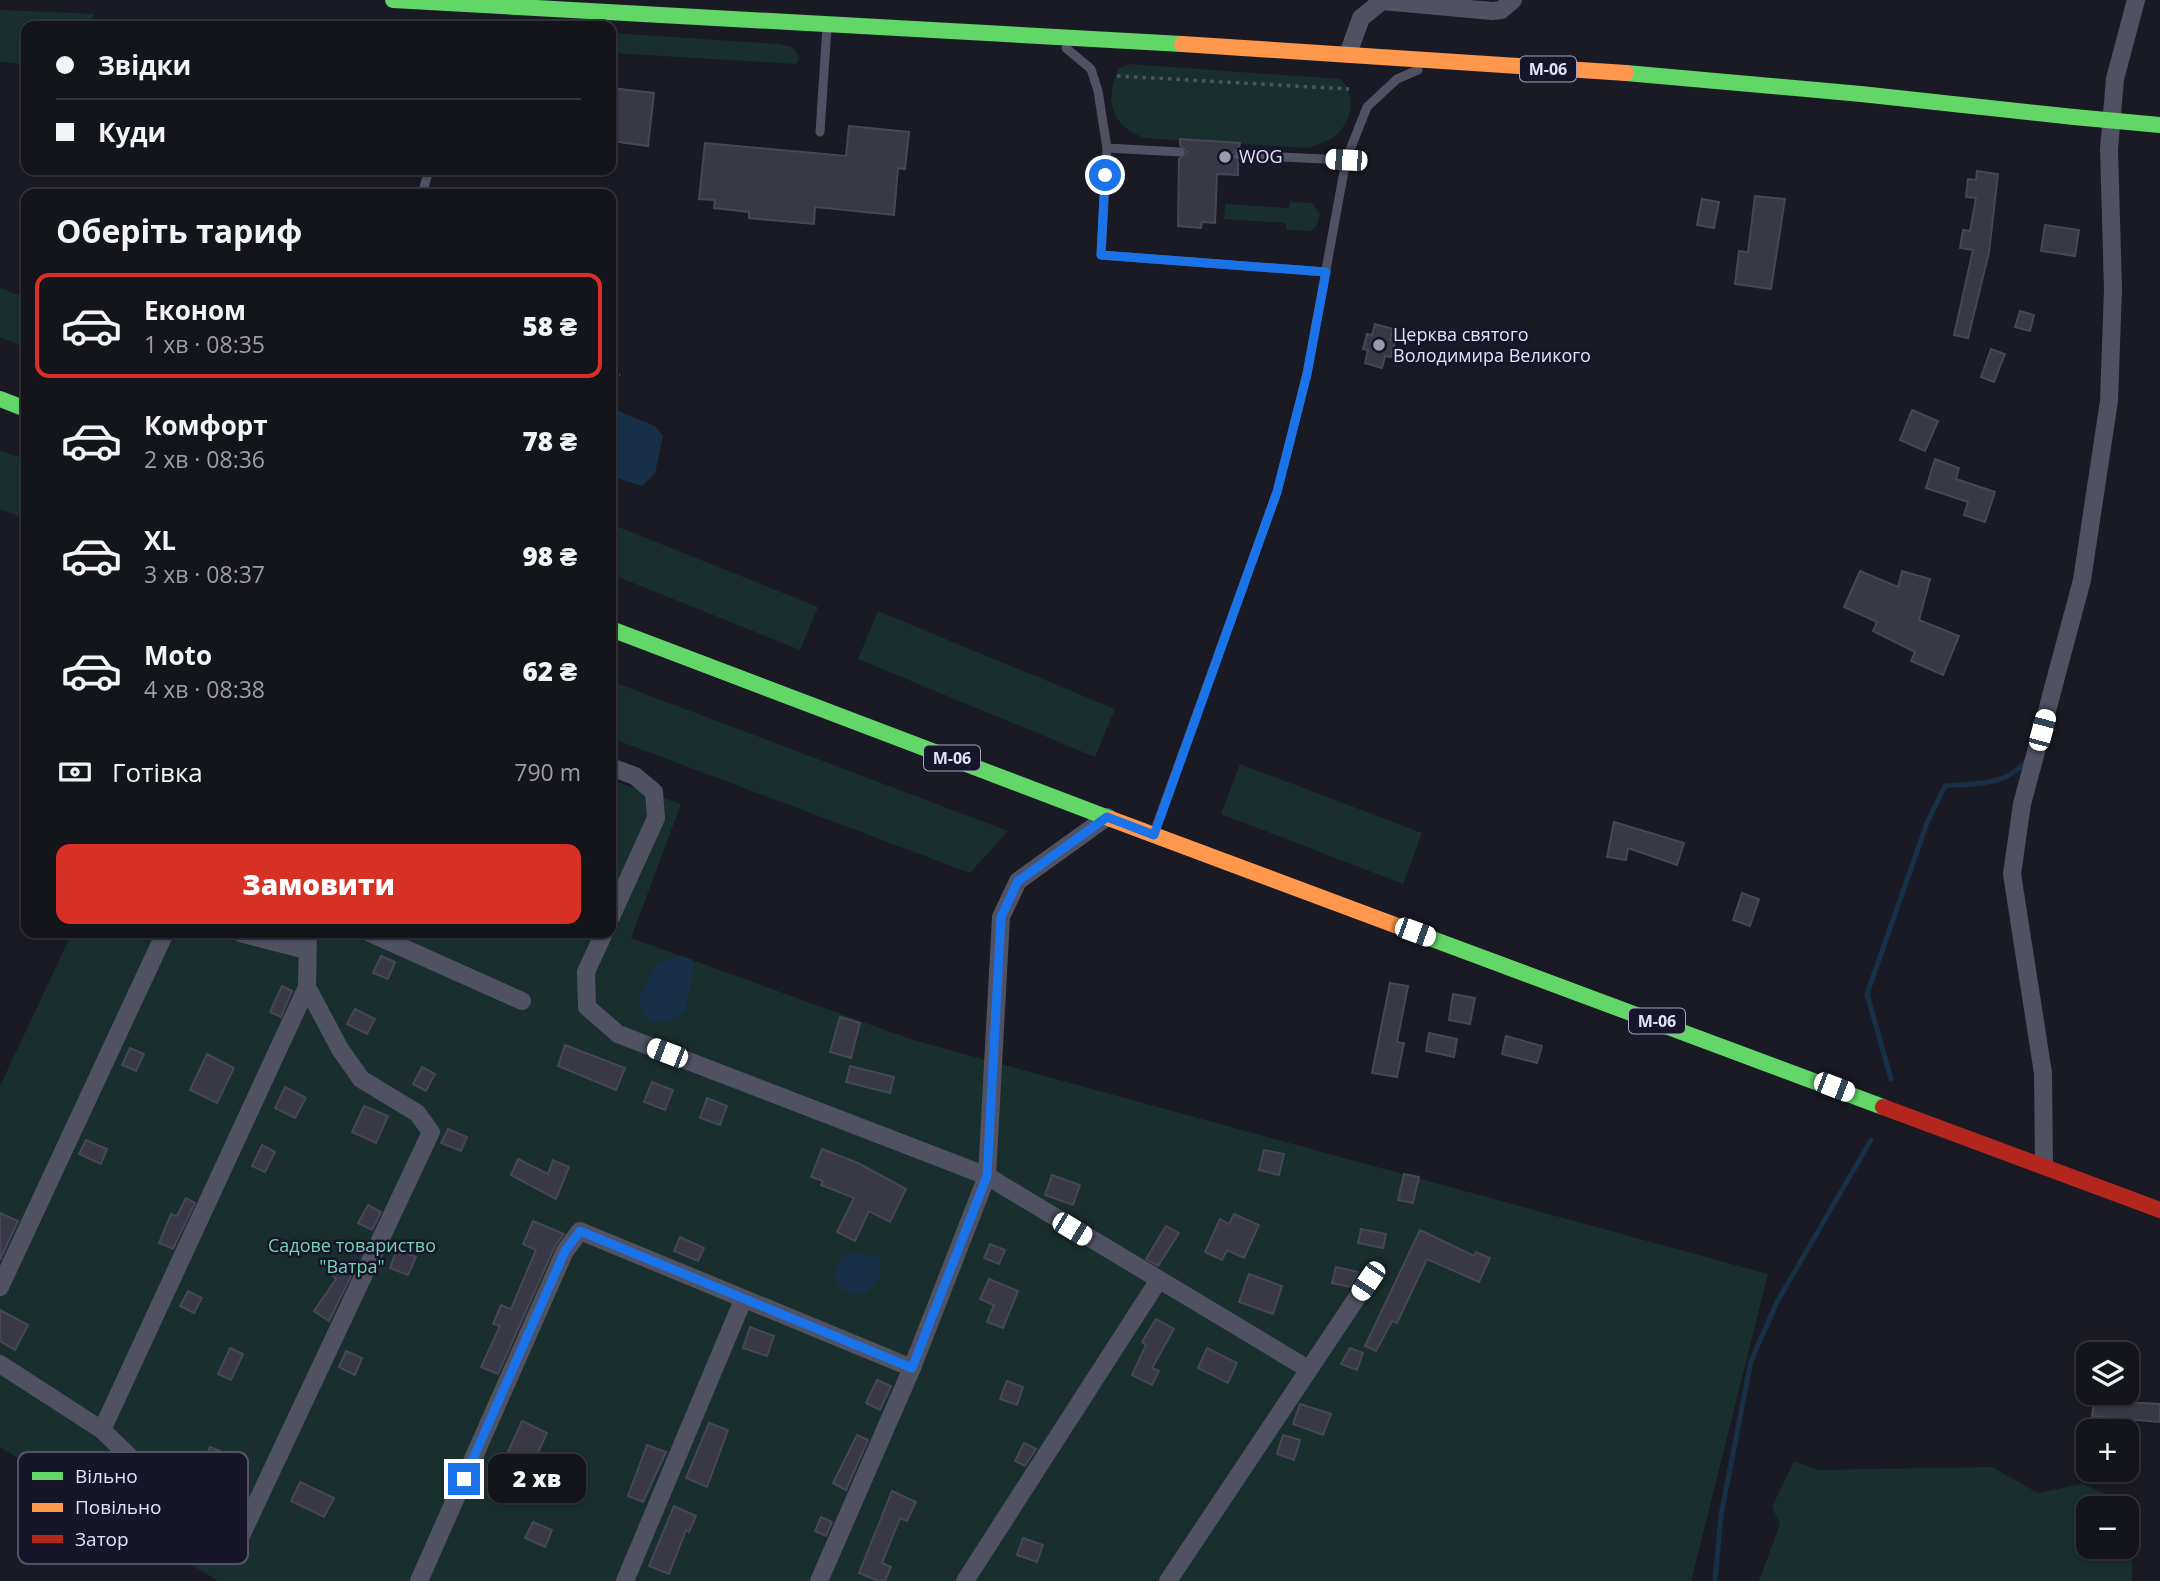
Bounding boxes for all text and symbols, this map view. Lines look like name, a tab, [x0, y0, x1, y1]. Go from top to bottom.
text: Звідки	[98, 47, 191, 83]
road number: М-06	[1520, 57, 1576, 82]
text: Куди	[98, 114, 166, 150]
place label: WOG	[1239, 144, 1283, 168]
car	[1325, 148, 1368, 172]
marker: WOG	[1217, 149, 1233, 165]
route start	[1089, 159, 1121, 191]
text: Оберіть тариф	[56, 209, 302, 252]
text: Економ	[144, 292, 246, 328]
icon: car	[60, 294, 123, 357]
text: 58 ₴	[522, 308, 577, 344]
place label: Церква святого Володимира Великого	[1393, 322, 1591, 367]
text: 1 хв · 08:35	[144, 328, 265, 360]
marker: Церква святого Володимира Великого	[1371, 337, 1387, 353]
text: Комфорт	[144, 407, 268, 443]
icon: car	[60, 409, 123, 472]
text: 78 ₴	[522, 423, 577, 459]
text: 2 хв · 08:36	[144, 443, 265, 475]
text: XL	[144, 522, 176, 558]
icon: car	[60, 524, 123, 587]
text: 98 ₴	[522, 538, 577, 574]
text: 3 хв · 08:37	[144, 558, 265, 590]
text: Moto	[144, 637, 212, 673]
icon: car	[60, 639, 123, 702]
text: 62 ₴	[522, 653, 577, 689]
text: 4 хв · 08:38	[144, 673, 265, 705]
car	[2027, 707, 2058, 753]
road number: М-06	[924, 746, 980, 771]
icon: cash	[56, 753, 94, 791]
text: Готівка	[112, 754, 203, 790]
text: 790 m	[514, 756, 581, 788]
button: Замовити	[56, 844, 581, 924]
car	[1392, 915, 1439, 949]
road number: М-06	[1629, 1009, 1685, 1034]
car	[644, 1036, 691, 1070]
car	[1811, 1070, 1858, 1104]
car	[1049, 1209, 1096, 1249]
park label: Садове товариство "Ватра"	[268, 1233, 436, 1278]
car	[1348, 1258, 1389, 1304]
map controls	[2076, 1342, 2139, 1559]
button: layers	[2076, 1342, 2139, 1405]
button: +	[2076, 1419, 2139, 1482]
legend	[18, 1452, 248, 1564]
callout: 2 хв	[489, 1454, 586, 1504]
text: 2 хв	[513, 1462, 561, 1494]
text: Вільно	[75, 1463, 138, 1489]
route end	[448, 1463, 480, 1495]
text: Повільно	[75, 1494, 162, 1520]
button: −	[2076, 1496, 2139, 1559]
text: Затор	[75, 1526, 129, 1552]

